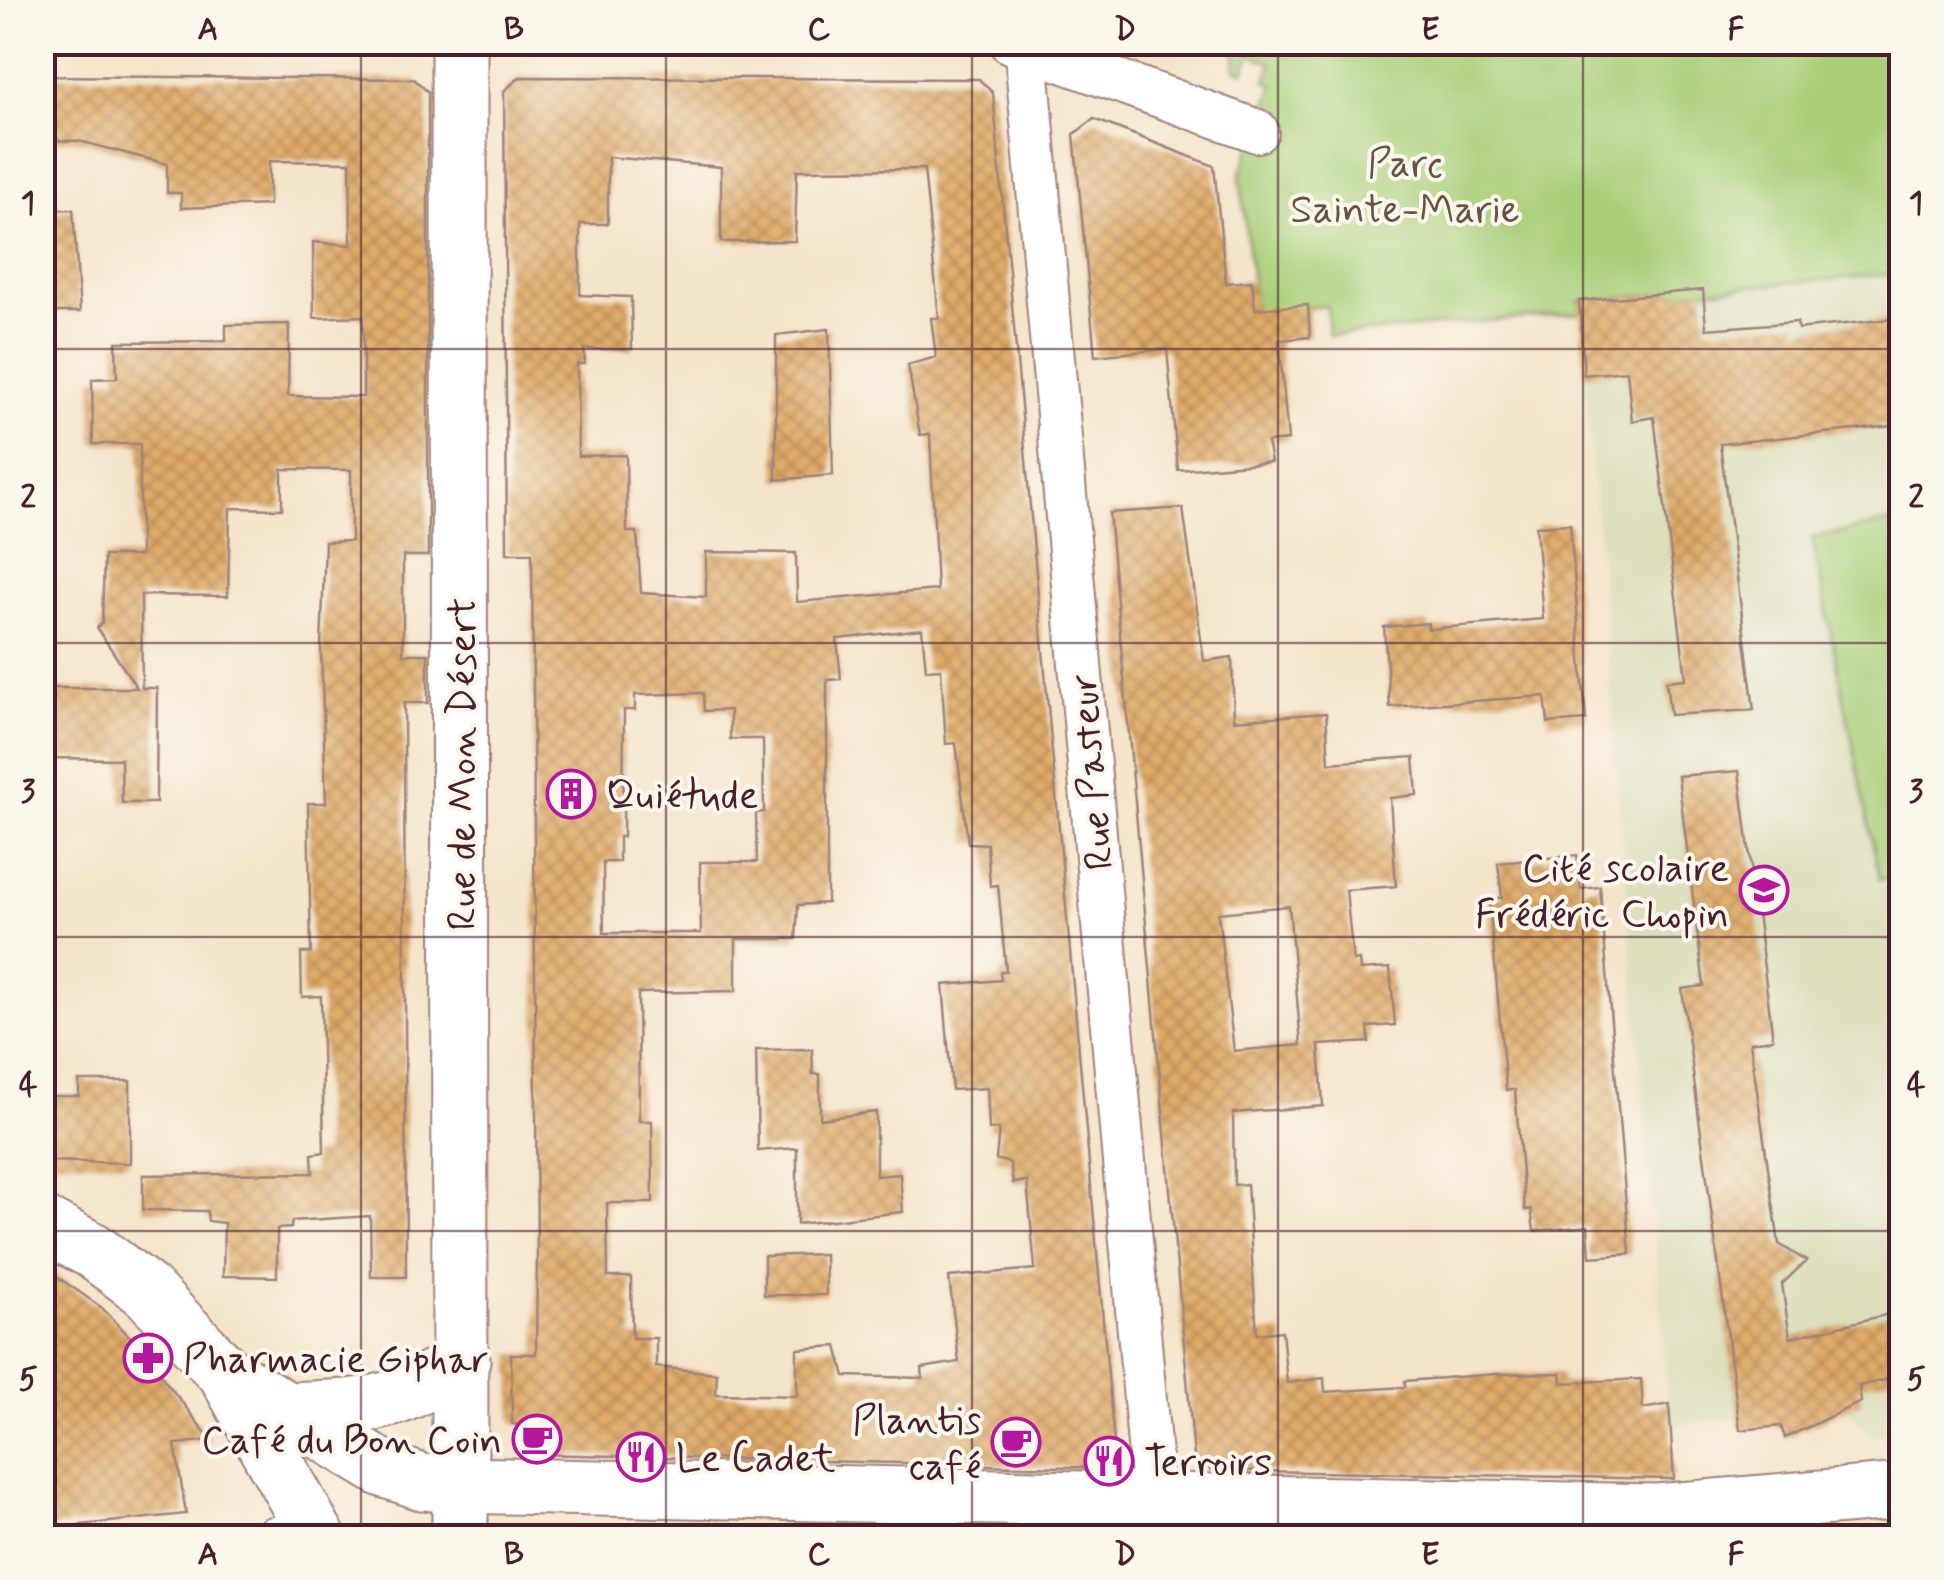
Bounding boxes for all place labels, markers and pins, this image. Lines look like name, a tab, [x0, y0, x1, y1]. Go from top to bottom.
building icon: Quiétude	[545, 768, 597, 820]
place label: Quiétude	[606, 771, 759, 823]
place label: Cité scolaire Frédéric Chopin	[1475, 844, 1729, 942]
school or university icon: Cité scolaire Frédéric Chopin	[1738, 864, 1790, 916]
pharmacy icon: Pharmacie Giphar	[122, 1332, 174, 1384]
place label: Pharmacie Giphar	[183, 1335, 489, 1387]
place label: Plantis café	[852, 1396, 981, 1494]
cafe icon: Café du Bon Coin	[511, 1413, 563, 1465]
place label: Café du Bon Coin	[201, 1416, 502, 1468]
cafe icon: Plantis café	[990, 1416, 1042, 1468]
restaurant icon: Le Cadet	[615, 1431, 667, 1483]
place label: Le Cadet	[676, 1434, 836, 1486]
restaurant icon: Terroirs	[1083, 1435, 1135, 1487]
place label: Terroirs	[1144, 1438, 1272, 1490]

